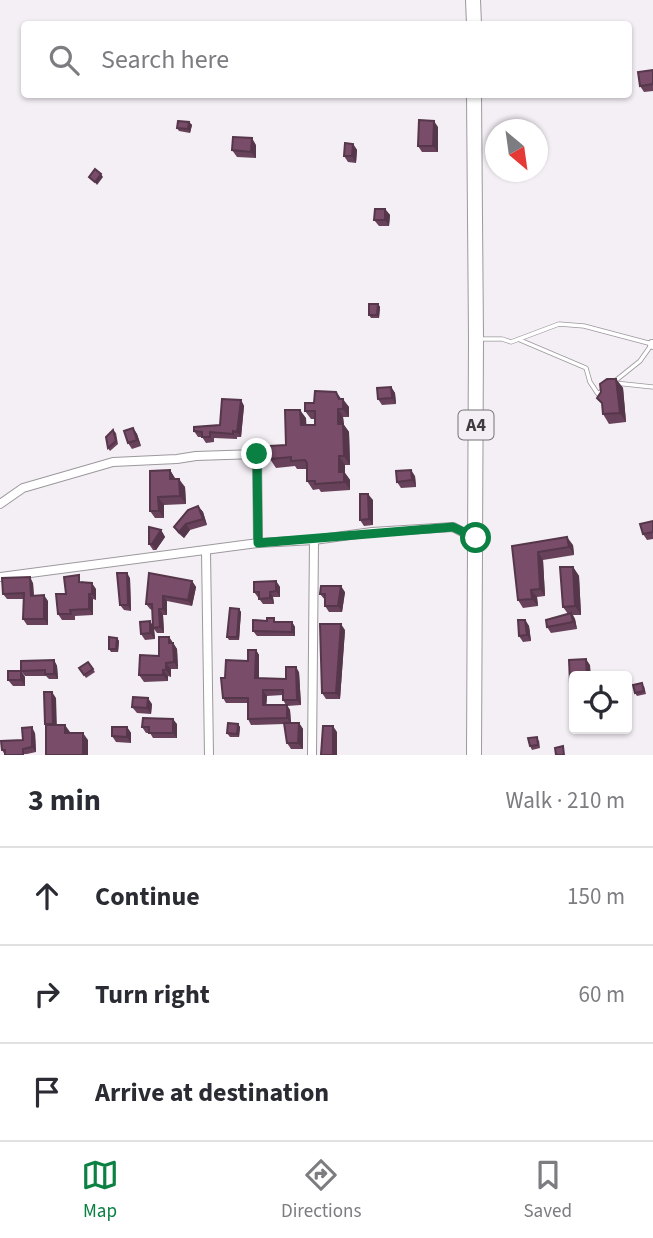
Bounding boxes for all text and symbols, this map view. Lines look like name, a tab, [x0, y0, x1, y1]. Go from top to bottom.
search box	[21, 21, 632, 98]
icon: search	[45, 41, 83, 79]
text: Search here	[101, 41, 229, 78]
north arrow	[485, 119, 548, 182]
road number: A4	[458, 410, 494, 440]
route end	[241, 438, 272, 469]
route start	[460, 522, 491, 553]
map controls	[569, 671, 632, 734]
button: locate	[569, 671, 632, 734]
text: 3 min	[28, 779, 101, 822]
text: Walk · 210 m	[506, 784, 625, 817]
icon: ahead	[28, 877, 66, 915]
text: Continue	[95, 878, 200, 915]
text: 150 m	[567, 880, 625, 913]
icon: right	[28, 975, 66, 1013]
text: Turn right	[95, 976, 210, 1013]
text: 60 m	[578, 978, 625, 1011]
icon: arrive	[28, 1073, 66, 1111]
text: Arrive at destination	[95, 1074, 329, 1111]
tab: Map	[81, 1156, 119, 1225]
tab: Directions	[281, 1156, 361, 1225]
tab: Saved	[523, 1156, 572, 1225]

